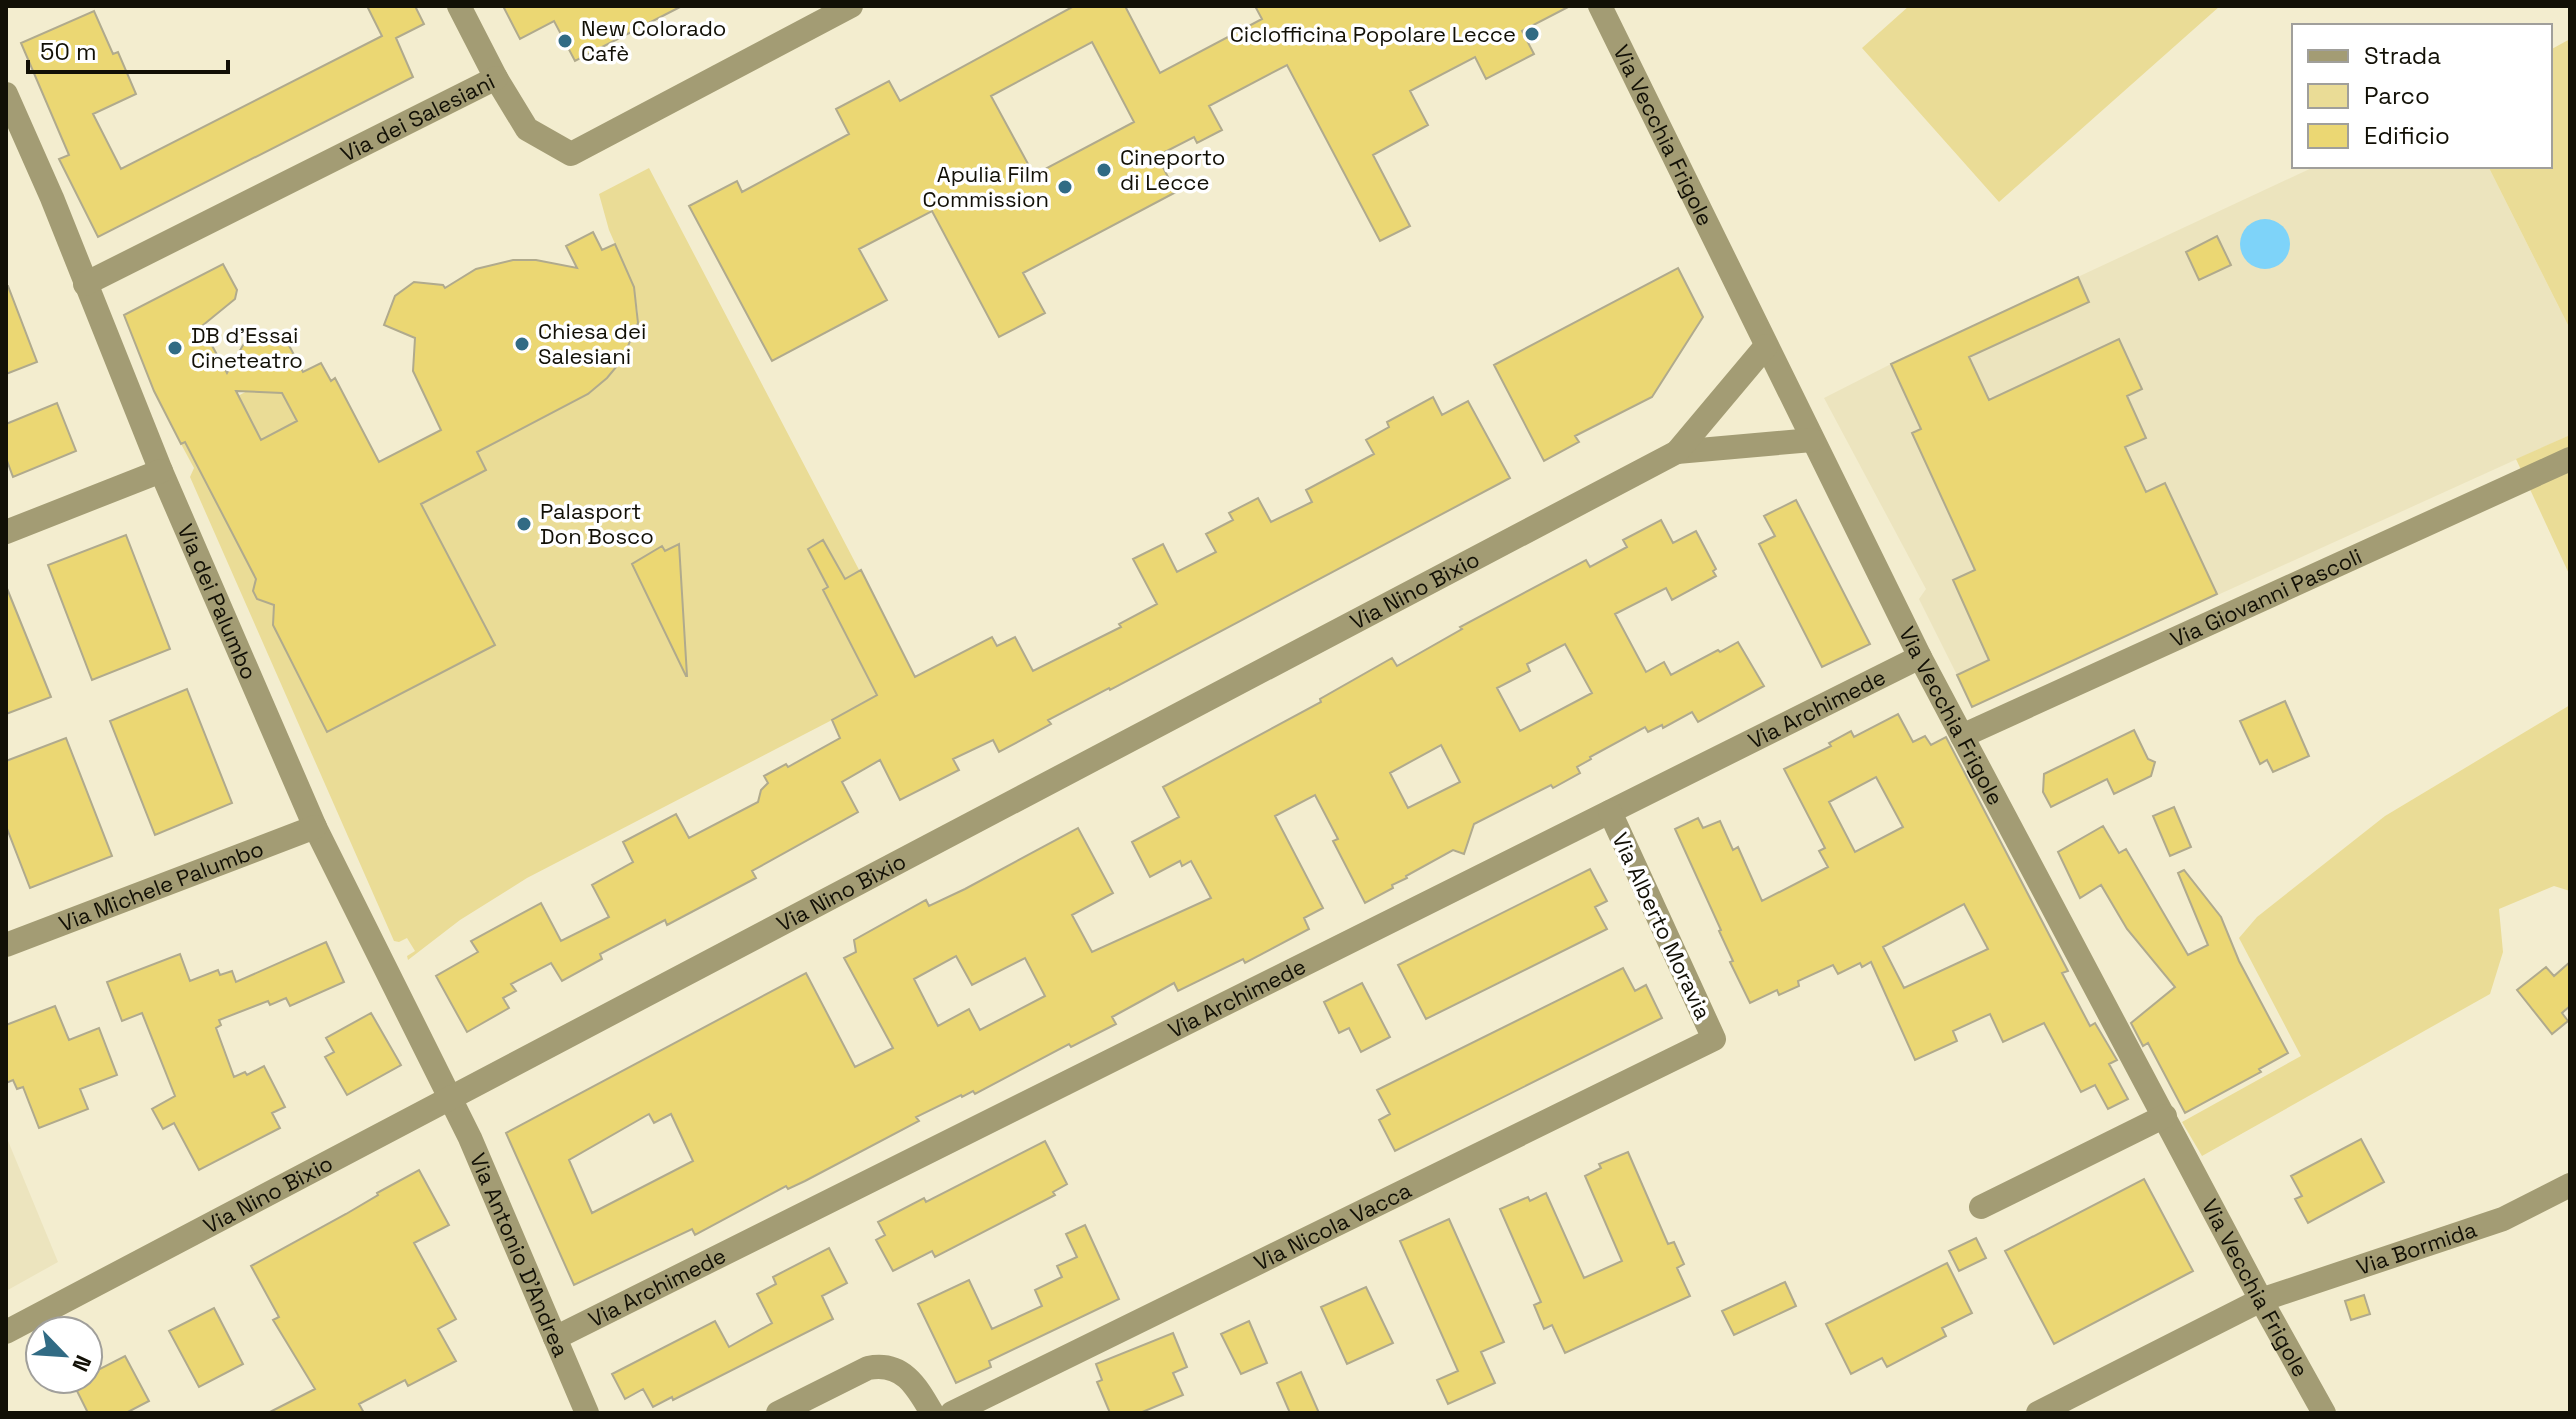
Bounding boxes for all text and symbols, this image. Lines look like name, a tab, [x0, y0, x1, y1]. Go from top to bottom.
place label: New Colorado Cafè	[581, 14, 726, 67]
place label: Ciclofficina Popolare Lecce	[1230, 20, 1516, 48]
scale bar	[28, 24, 228, 74]
legend	[2292, 24, 2552, 168]
marker: Ciclofficina Popolare Lecce	[1523, 25, 1541, 43]
marker: New Colorado Cafè	[556, 32, 574, 50]
text: 50 m	[40, 36, 97, 67]
street label: Via Vecchia Frigole	[1607, 40, 1720, 230]
text: Strada	[2364, 40, 2441, 71]
street label: Via dei Salesiani	[336, 67, 499, 168]
text: Parco	[2364, 80, 2430, 111]
text: Edificio	[2364, 120, 2450, 151]
place label: Cineporto di Lecce	[1120, 143, 1225, 196]
place label: Apulia Film Commission	[922, 160, 1049, 213]
marker: Cineporto di Lecce	[1095, 161, 1113, 179]
marker: Apulia Film Commission	[1056, 178, 1074, 196]
place label: Chiesa dei Salesiani	[538, 317, 646, 370]
place label: DB d'Essai Cineteatro	[191, 321, 303, 374]
marker: Chiesa dei Salesiani	[513, 335, 531, 353]
marker: DB d'Essai Cineteatro	[166, 339, 184, 357]
place label: Palasport Don Bosco	[540, 497, 654, 550]
marker: Palasport Don Bosco	[515, 515, 533, 533]
street label: Via dei Palumbo	[172, 520, 263, 684]
street label: Via Giovanni Pascoli	[2166, 542, 2366, 653]
street label: Via Nino Bixio	[1345, 545, 1484, 636]
street label: Via Vecchia Frigole	[1893, 622, 2010, 810]
street label: Via Archimede	[1743, 663, 1890, 755]
street label: Via Alberto Moravia	[1606, 828, 1718, 1024]
street label: Via Michele Palumbo	[55, 834, 267, 938]
street label: Via Nino Bixio	[772, 847, 911, 938]
street label: Via Archimede	[1163, 952, 1310, 1044]
street label: Via Nino Bixio	[199, 1149, 337, 1240]
street label: Via Antonio D'Andrea	[464, 1149, 576, 1361]
street label: Via Nicola Vacca	[1249, 1176, 1416, 1277]
street label: Via Vecchia Frigole	[2196, 1194, 2315, 1382]
street label: Via Bormida	[2353, 1215, 2481, 1281]
street label: Via Archimede	[584, 1241, 730, 1333]
north arrow	[24, 1315, 104, 1395]
text: N	[66, 1351, 98, 1376]

